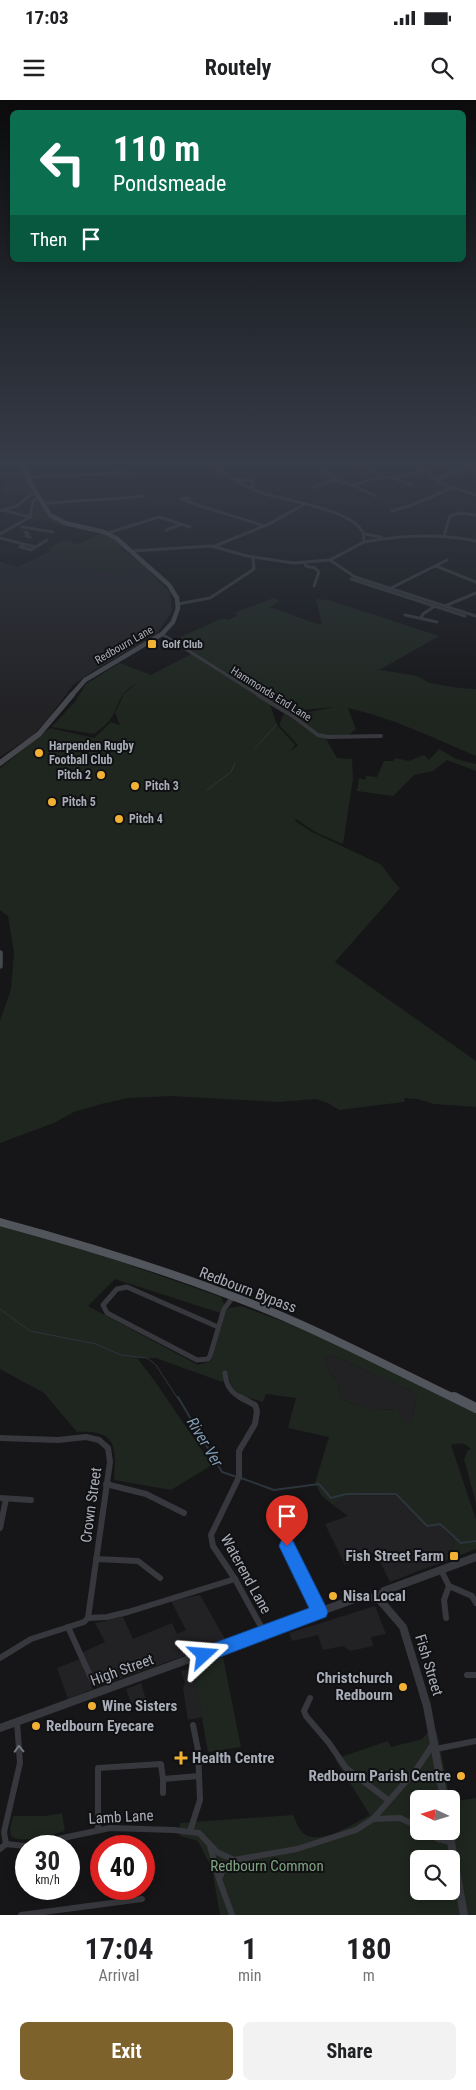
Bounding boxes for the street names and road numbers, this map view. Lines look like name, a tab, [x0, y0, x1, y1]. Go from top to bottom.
street label: Redbourn Lane	[93, 623, 155, 667]
street label: Hammonds End Lane	[228, 664, 314, 724]
street label: Redbourn Bypass	[197, 1263, 299, 1317]
street label: Crown Street	[77, 1466, 105, 1544]
street label: Waterend Lane	[217, 1531, 275, 1617]
street label: Fish Street	[411, 1632, 447, 1698]
street label: High Street	[88, 1650, 156, 1690]
street label: Lamb Lane	[88, 1806, 154, 1828]

